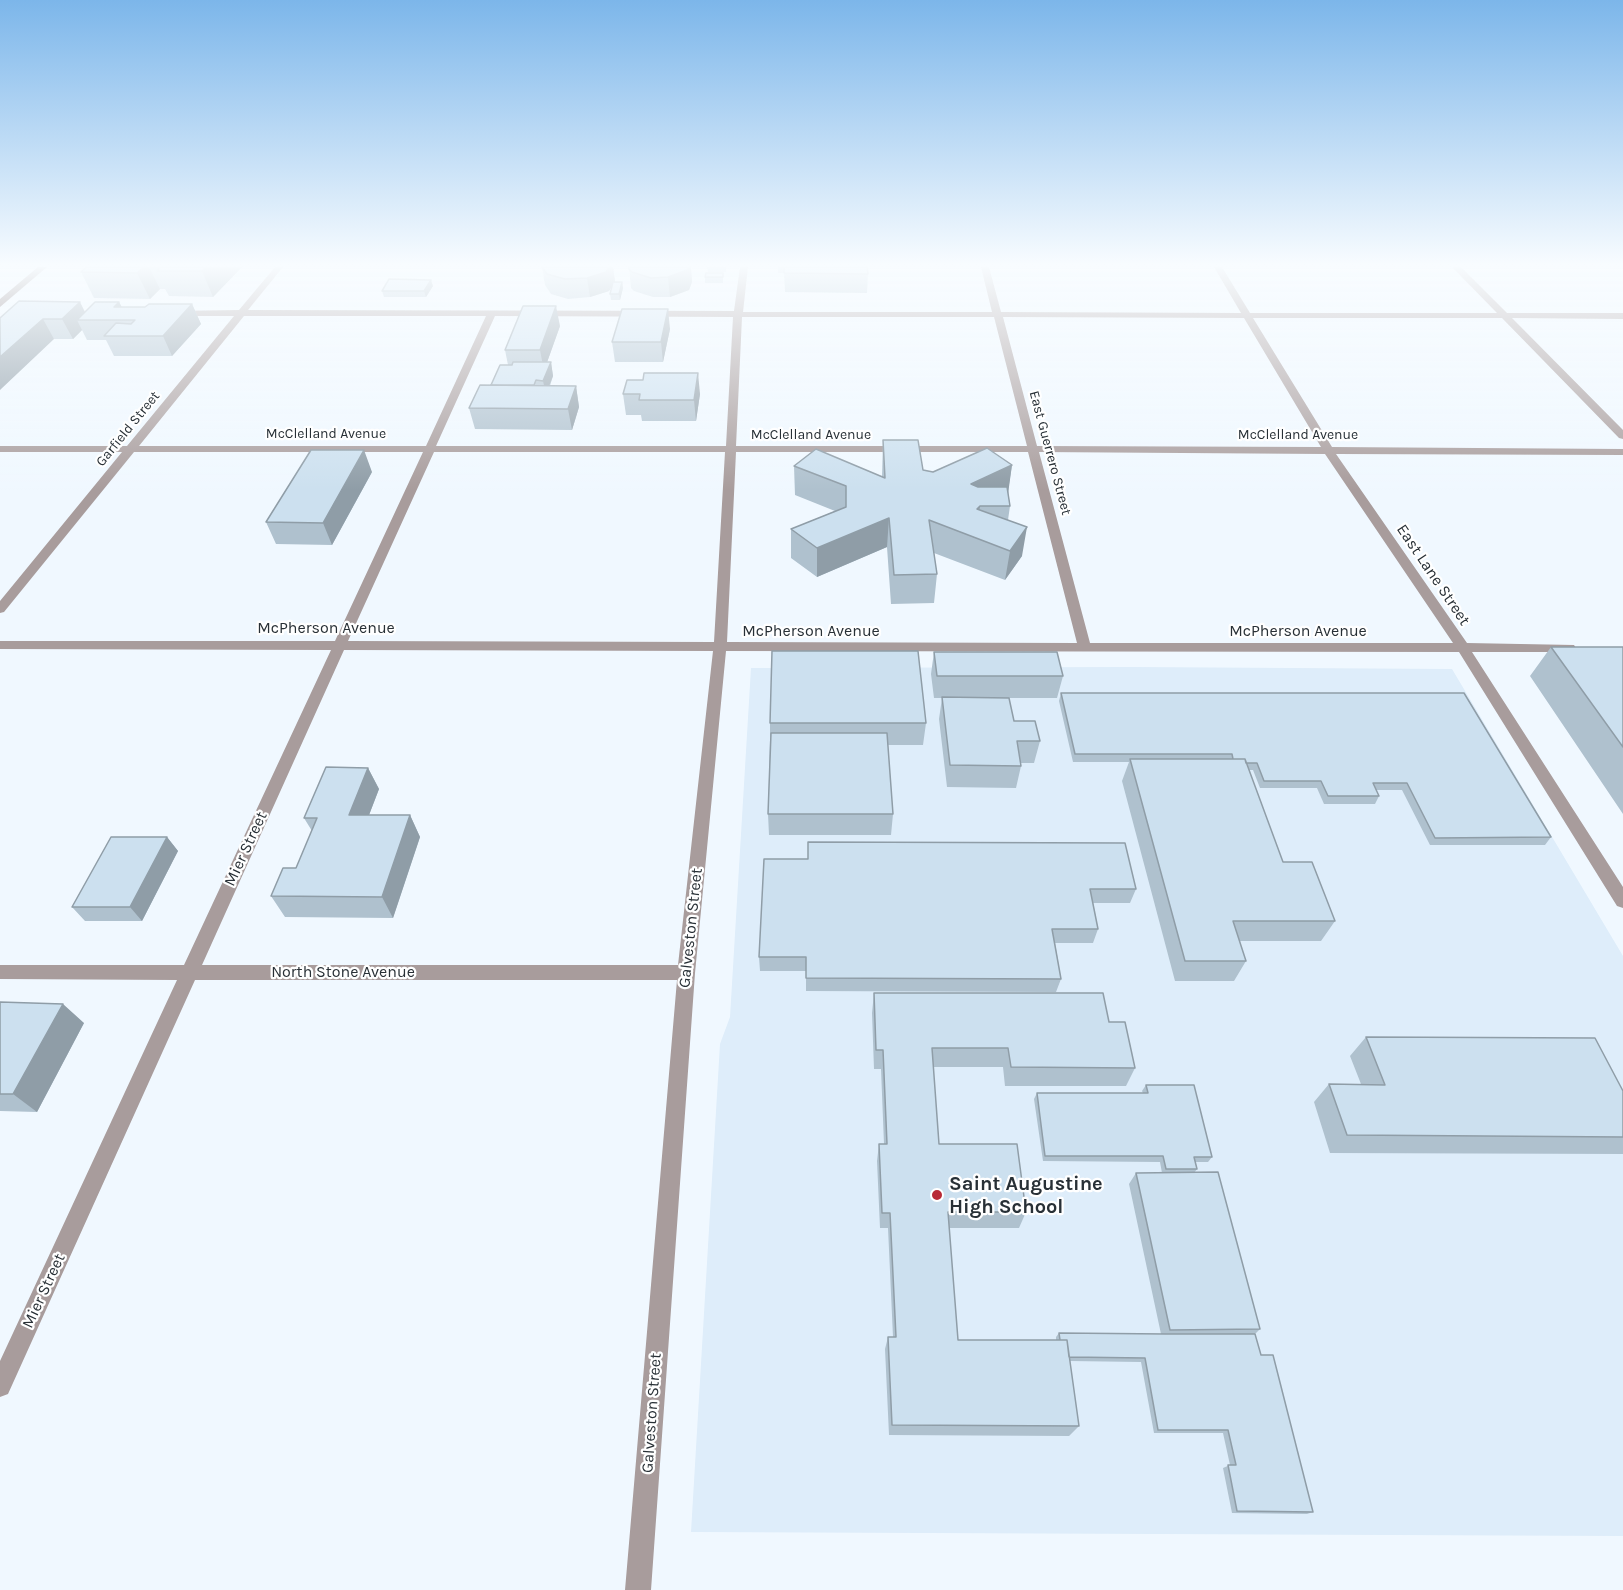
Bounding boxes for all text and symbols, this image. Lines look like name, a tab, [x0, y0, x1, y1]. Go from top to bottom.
street label: Garfield Street	[93, 388, 163, 470]
street label: East Guerrero Street	[1025, 389, 1075, 517]
street label: McClelland Avenue	[266, 426, 386, 442]
street label: McClelland Avenue	[751, 427, 871, 443]
street label: McClelland Avenue	[1238, 427, 1358, 443]
street label: East Lane Street	[1392, 521, 1474, 629]
street label: McPherson Avenue	[257, 618, 395, 638]
street label: McPherson Avenue	[742, 621, 880, 641]
street label: McPherson Avenue	[1229, 621, 1367, 641]
street label: Mier Street	[220, 809, 272, 889]
street label: Galveston Street	[675, 867, 707, 989]
street label: North Stone Avenue	[271, 962, 415, 982]
place label: Saint Augustine High School	[949, 1172, 1103, 1219]
marker: Saint Augustine High School	[930, 1188, 944, 1202]
street label: Mier Street	[18, 1251, 70, 1331]
street label: Galveston Street	[638, 1352, 666, 1474]

